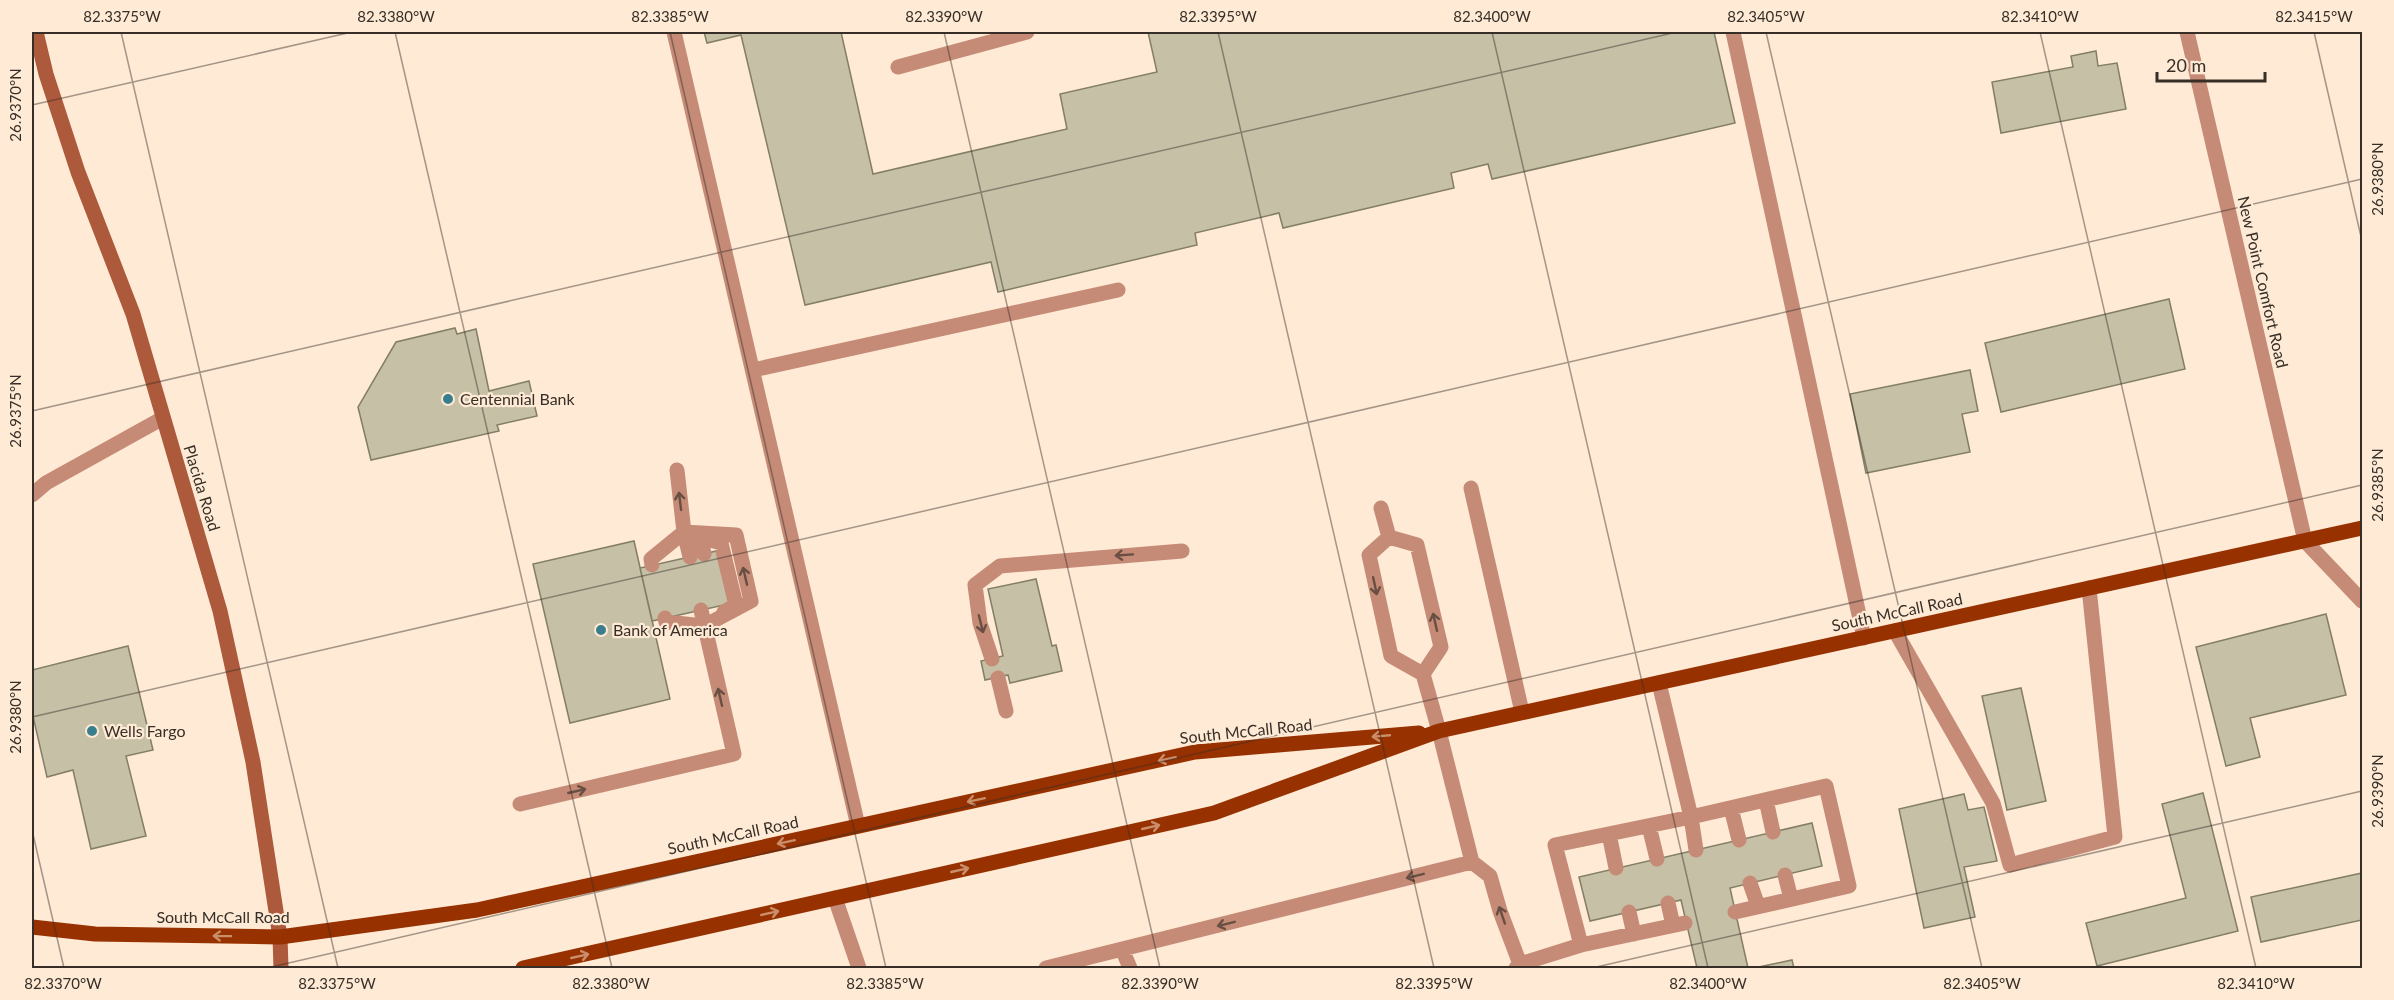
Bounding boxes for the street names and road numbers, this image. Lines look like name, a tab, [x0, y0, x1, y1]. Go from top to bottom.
street label: New Point Comfort Road	[2234, 194, 2292, 370]
street label: Placida Road	[180, 442, 225, 533]
street label: South McCall Road	[1830, 588, 1964, 635]
street label: South McCall Road	[1179, 714, 1313, 747]
street label: South McCall Road	[666, 811, 800, 858]
street label: South McCall Road	[156, 907, 290, 926]

